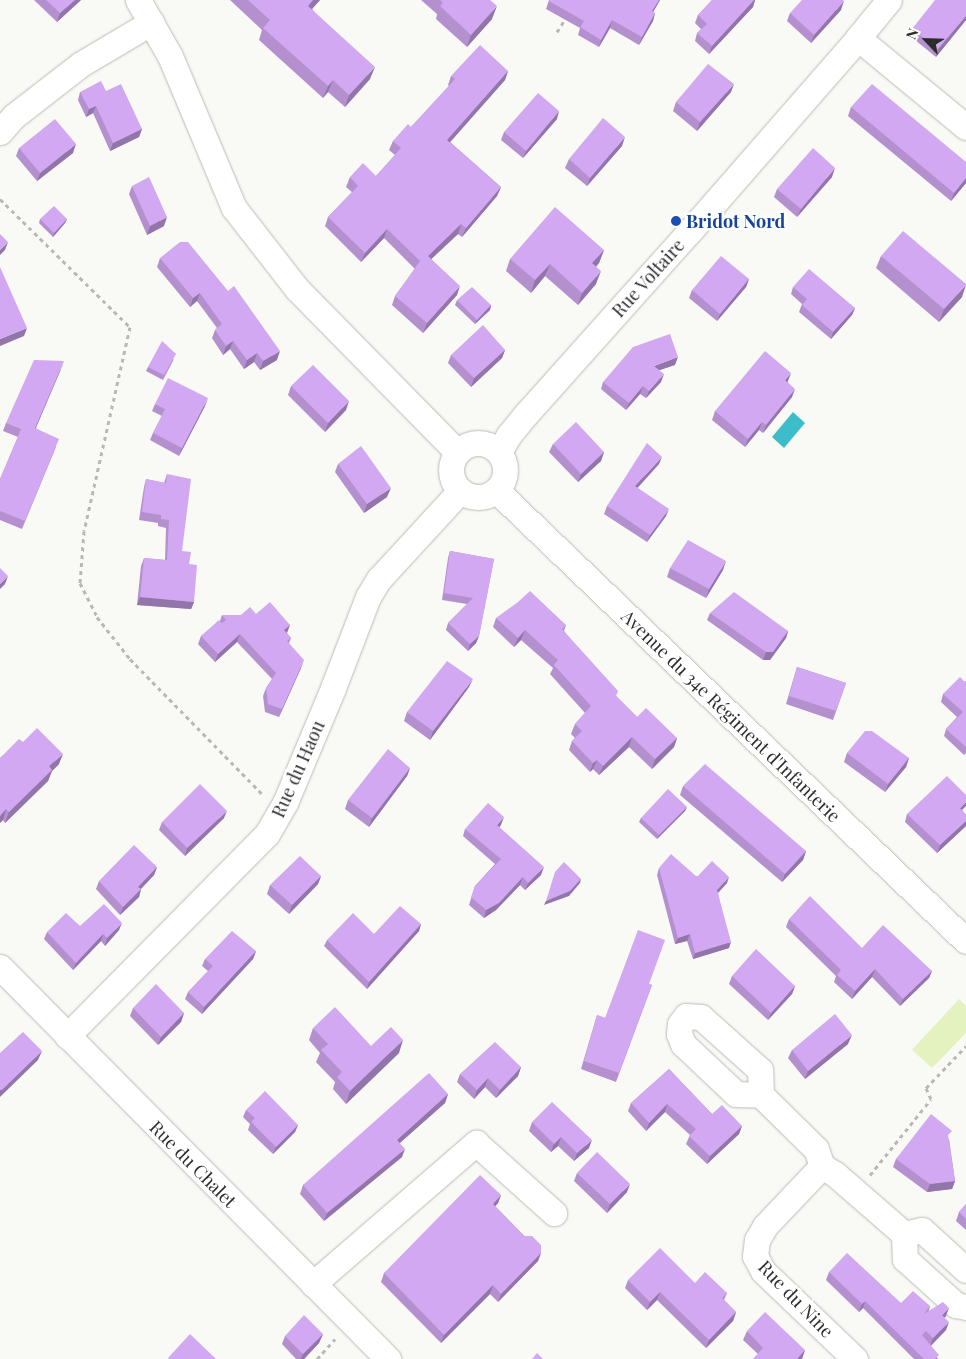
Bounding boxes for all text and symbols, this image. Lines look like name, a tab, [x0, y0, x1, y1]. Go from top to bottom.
north arrow	[901, 15, 951, 65]
text: N	[901, 25, 923, 42]
place label: Bridot Nord	[686, 210, 785, 232]
marker: Bridot Nord	[670, 215, 682, 227]
street label: Rue Voltaire	[607, 234, 689, 322]
street label: Avenue du 34e Régiment d'Infanterie	[617, 605, 845, 827]
street label: Rue du Haou	[267, 717, 329, 821]
street label: Rue du Chalet	[145, 1116, 241, 1212]
street label: Rue du Nine	[754, 1256, 838, 1342]

